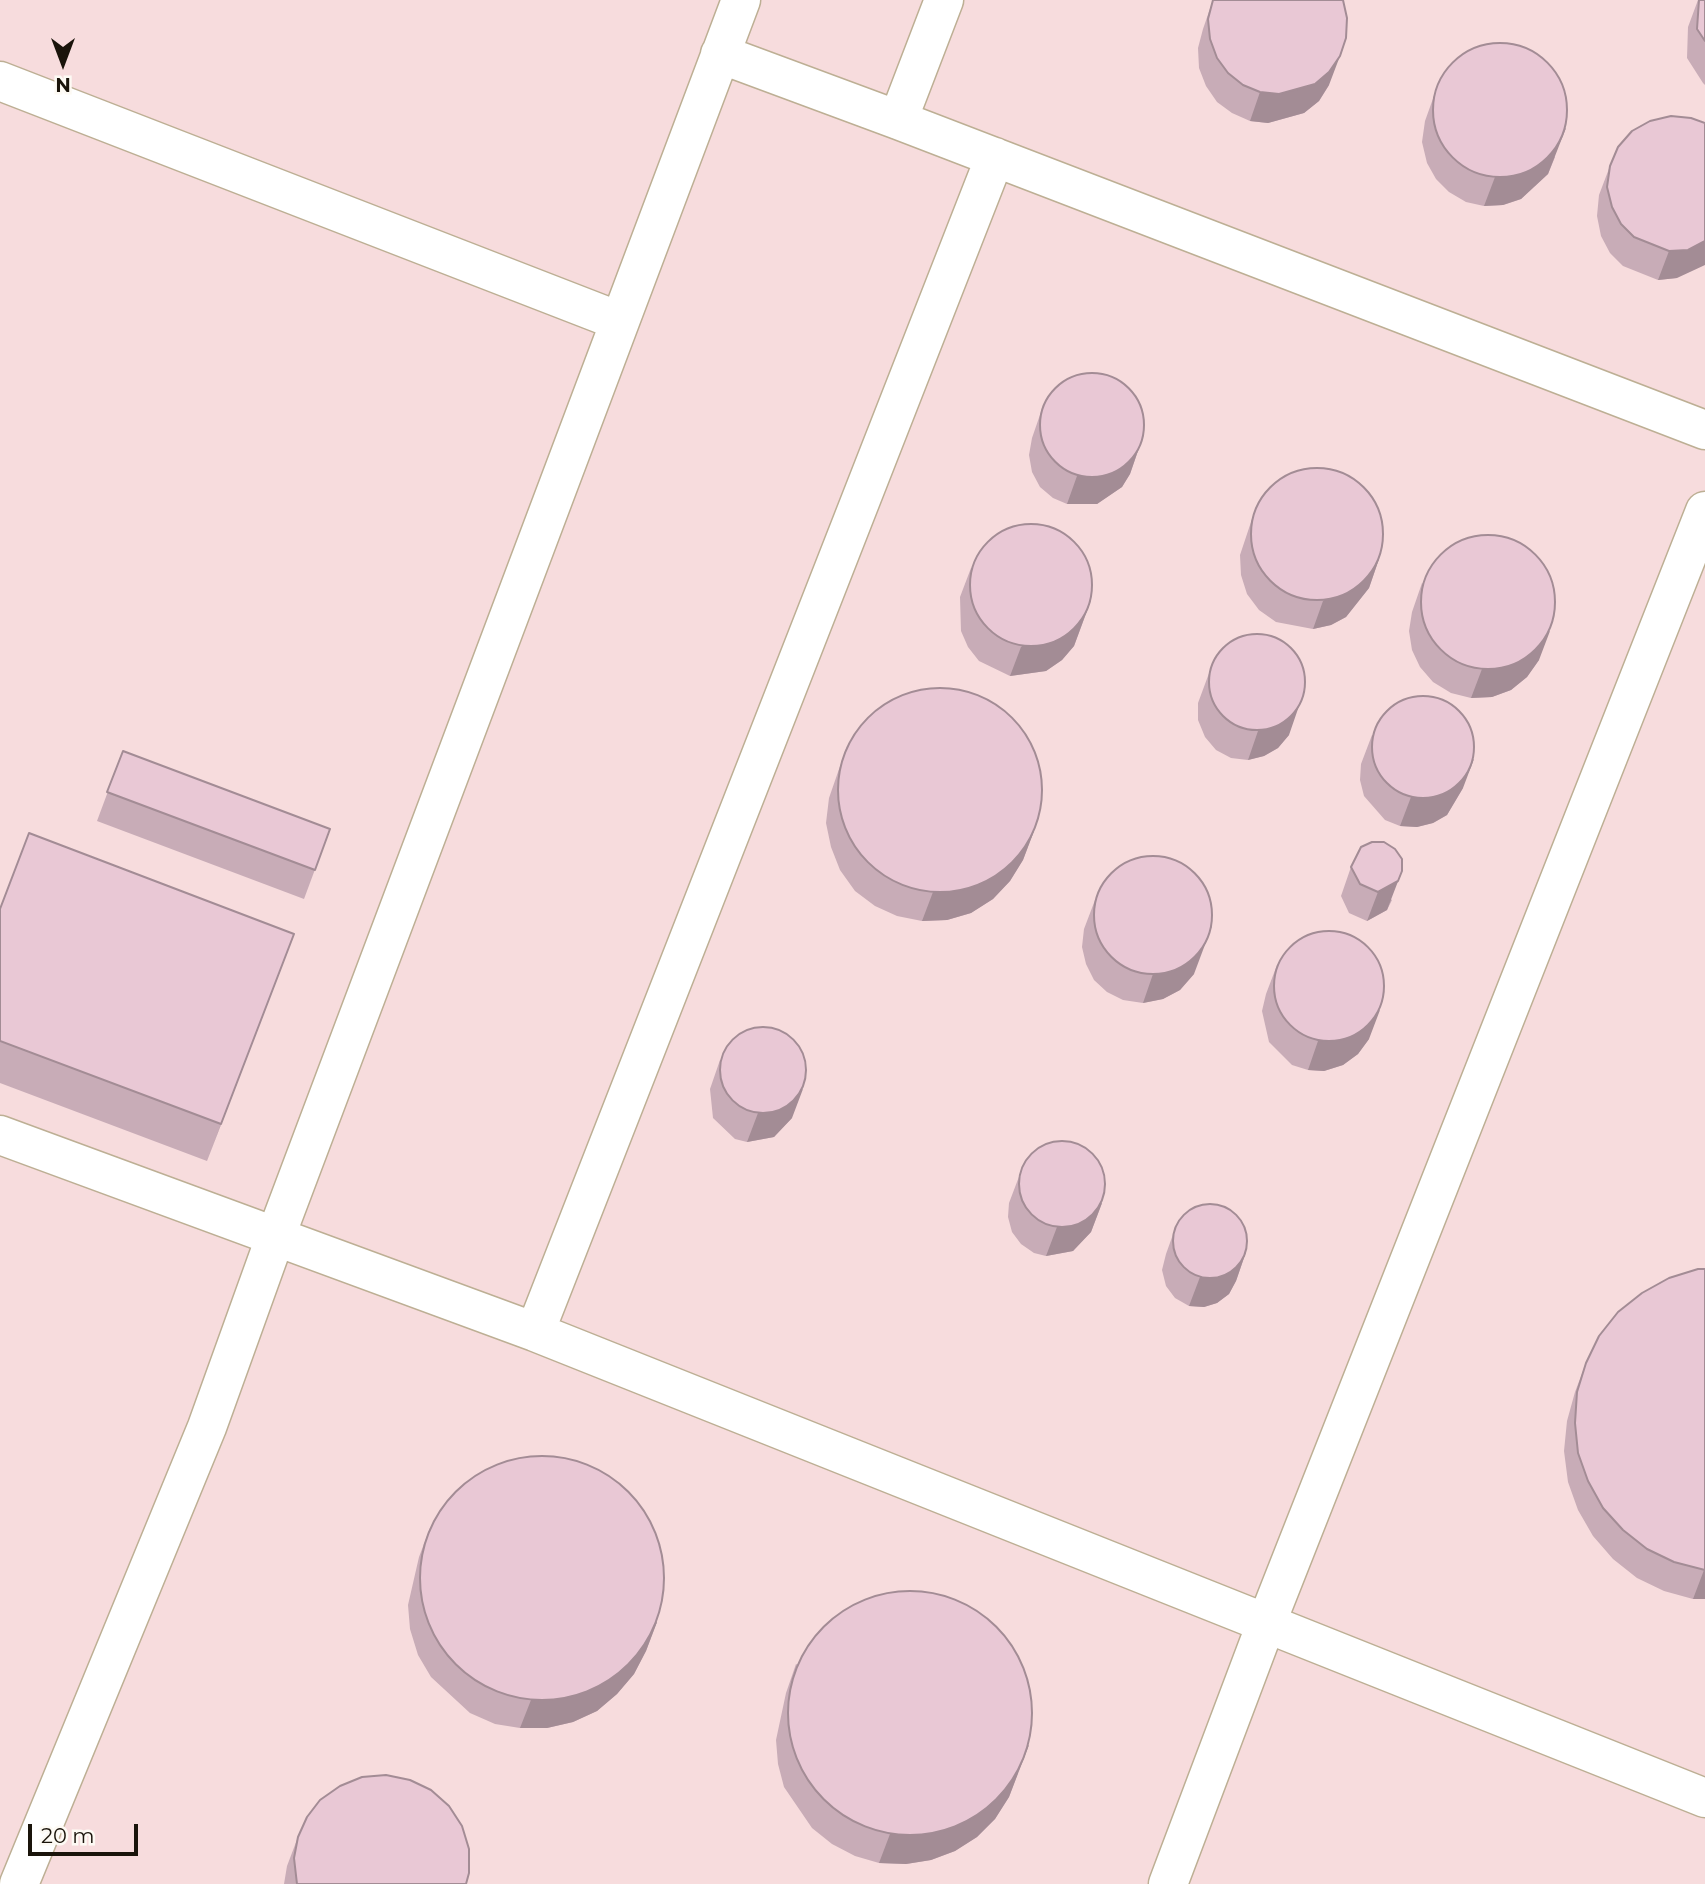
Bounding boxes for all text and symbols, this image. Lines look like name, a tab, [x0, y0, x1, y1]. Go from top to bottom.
north arrow	[28, 28, 98, 98]
text: N	[55, 73, 71, 96]
scale bar	[32, 1811, 142, 1855]
text: 20 m	[41, 1823, 95, 1848]

